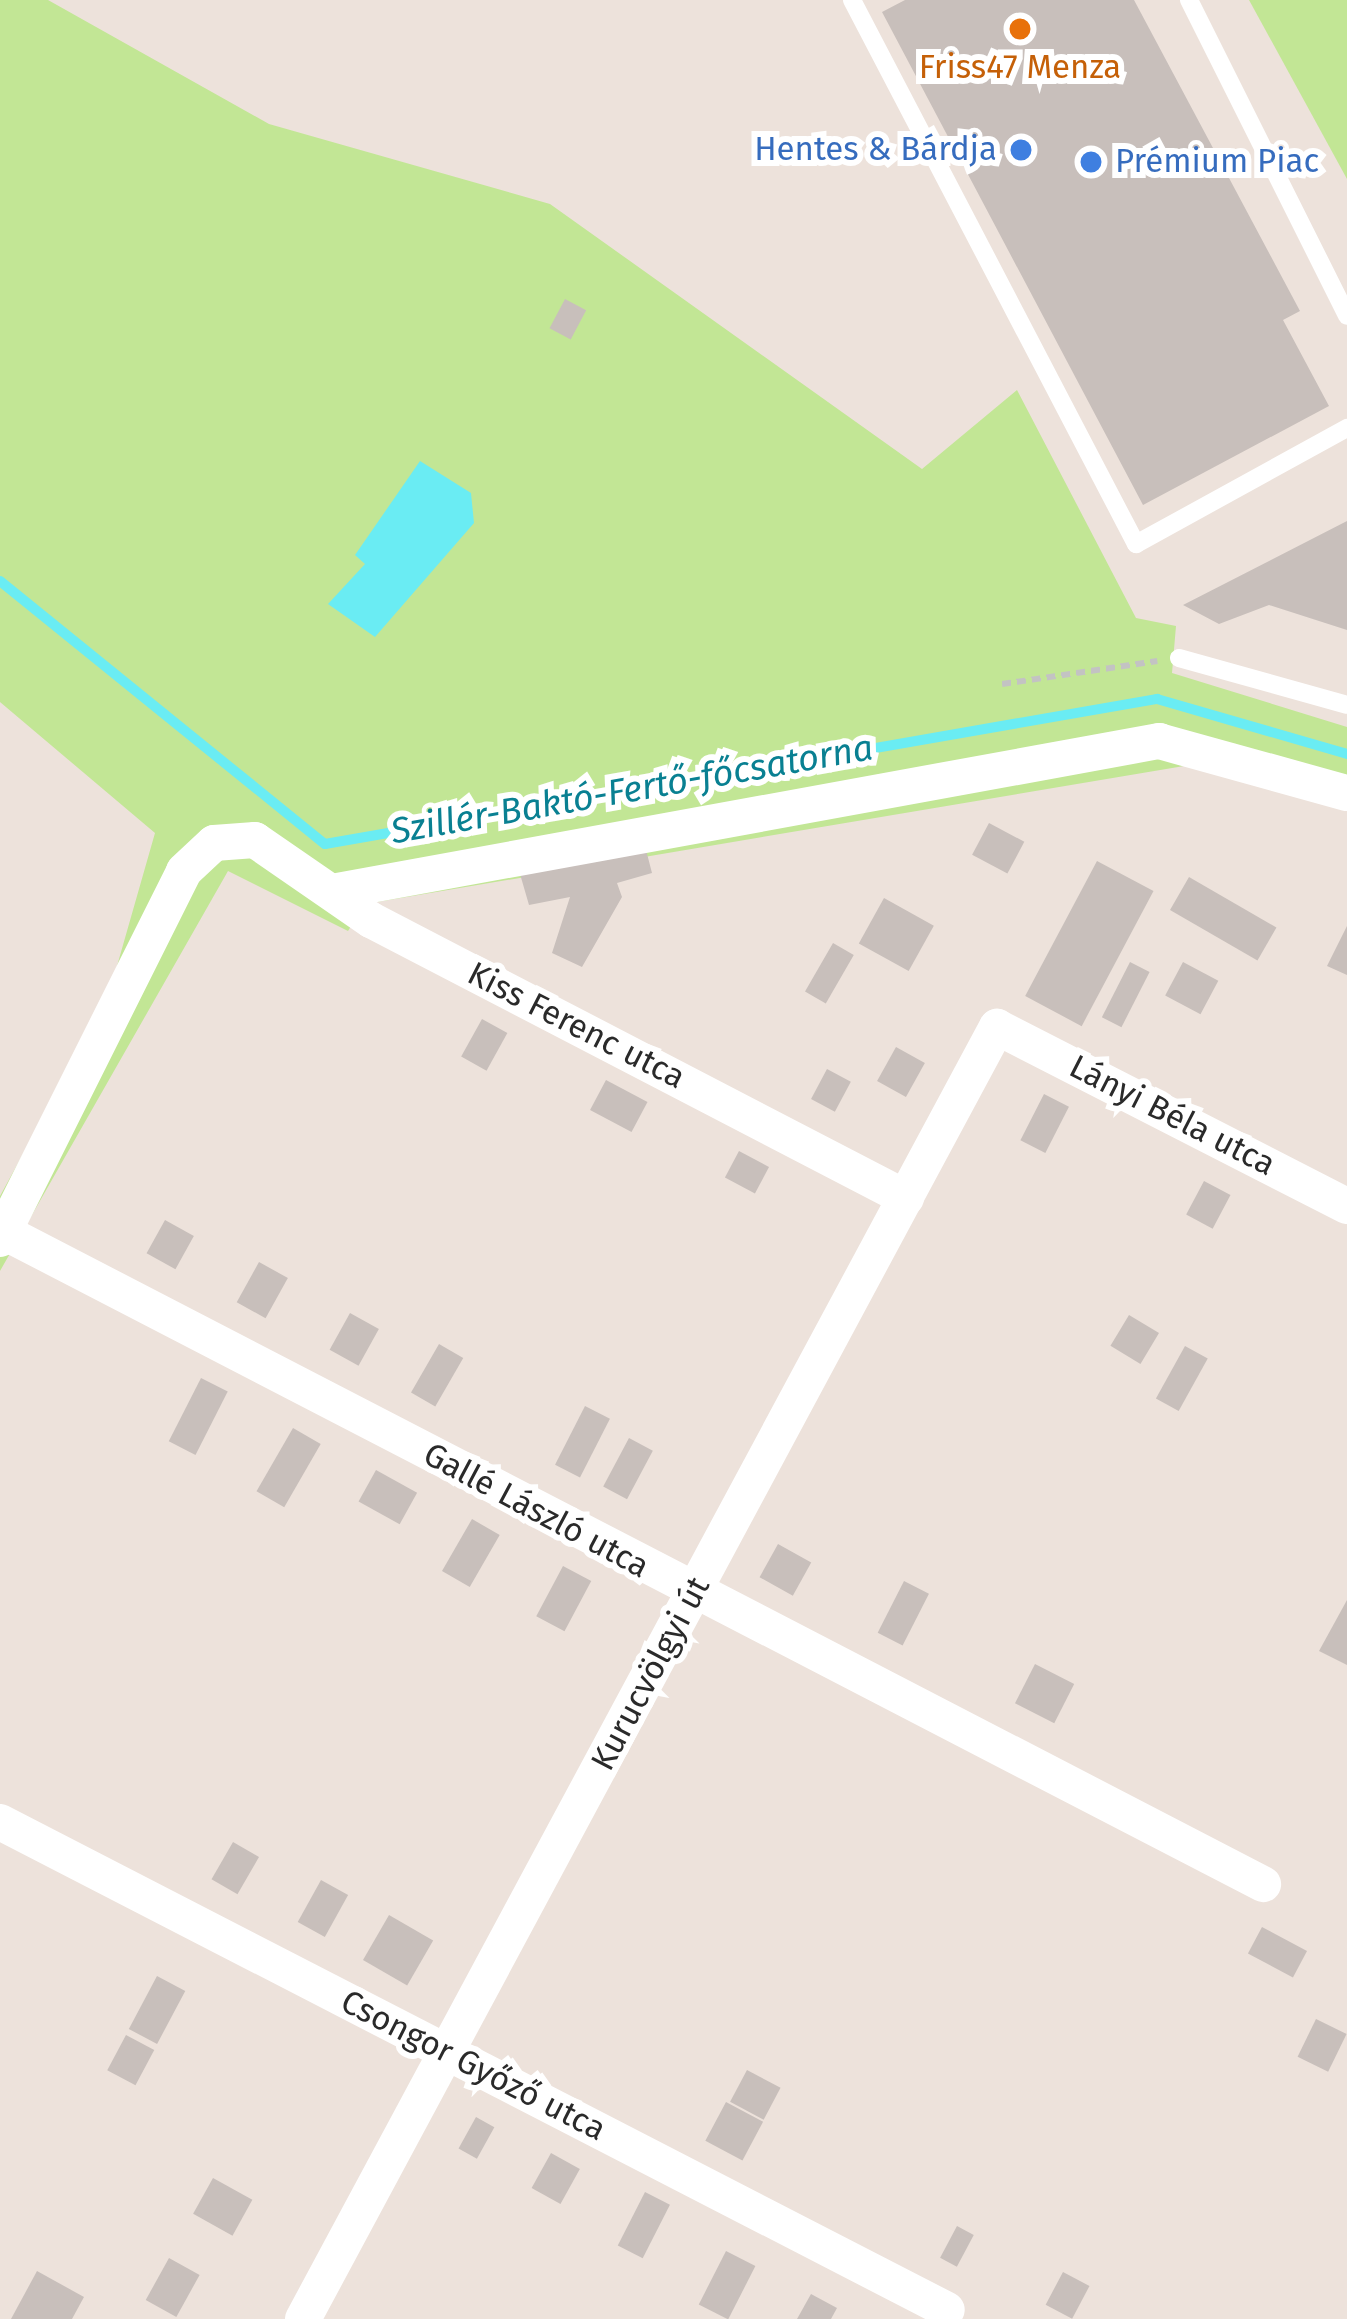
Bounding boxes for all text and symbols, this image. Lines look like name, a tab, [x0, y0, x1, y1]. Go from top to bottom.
marker: Friss47 Menza	[1007, 16, 1033, 42]
place label: Friss47 Menza	[919, 48, 1121, 88]
place label: Hentes & Bárdja	[754, 130, 997, 170]
marker: Hentes & Bárdja	[1008, 137, 1034, 163]
place label: Prémium Piac	[1115, 142, 1319, 182]
marker: Prémium Piac	[1078, 149, 1104, 175]
water label: Szillér-Baktó-Fertő-főcsatorna	[387, 726, 877, 854]
street label: Kiss Ferenc utca	[461, 954, 691, 1098]
street label: Lányi Béla utca	[1062, 1047, 1282, 1185]
street label: Gallé László utca	[417, 1435, 655, 1587]
street label: Kurucvölgyi út	[583, 1570, 719, 1778]
street label: Csongor Győző utca	[334, 1982, 612, 2150]

